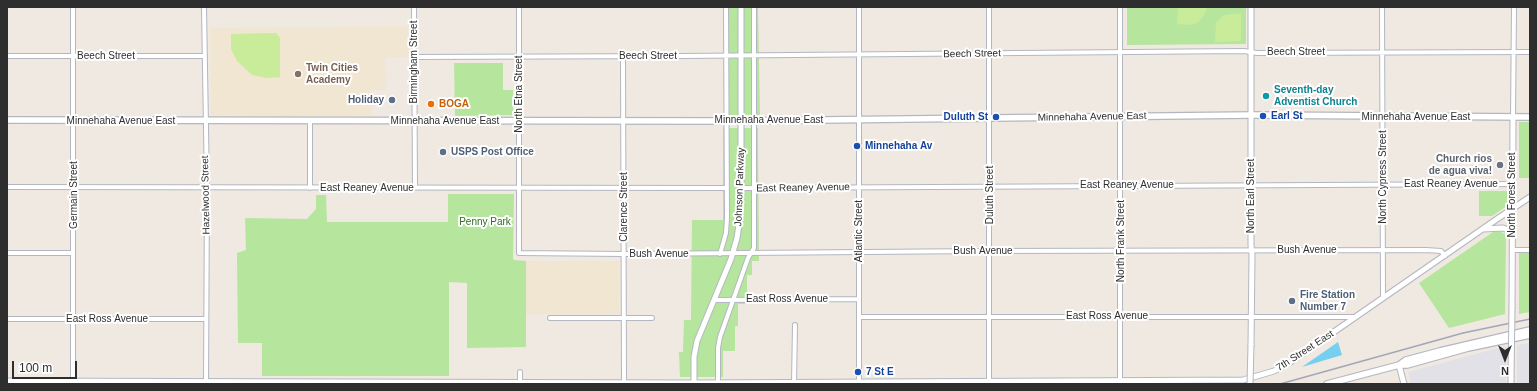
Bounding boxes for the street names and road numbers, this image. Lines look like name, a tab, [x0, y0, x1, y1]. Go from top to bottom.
street label: Birmingham Street	[408, 21, 420, 103]
street label: Beech Street	[1267, 46, 1325, 58]
street label: Beech Street	[943, 47, 1001, 61]
street label: Beech Street	[77, 50, 135, 62]
street label: Beech Street	[619, 50, 677, 62]
street label: North Etna Street	[513, 55, 525, 133]
street label: Minnehaha Avenue East	[1038, 110, 1146, 124]
street label: Minnehaha Avenue East	[1362, 111, 1470, 123]
street label: Minnehaha Avenue East	[715, 114, 823, 126]
street label: Minnehaha Avenue East	[67, 115, 175, 127]
street label: Minnehaha Avenue East	[391, 115, 499, 127]
street label: North Cypress Street	[1377, 130, 1389, 224]
street label: Johnson Parkway	[733, 147, 747, 227]
street label: North Forest Street	[1506, 152, 1518, 238]
street label: Hazelwood Street	[199, 155, 213, 235]
street label: North Earl Street	[1245, 159, 1257, 233]
street label: Germain Street	[68, 161, 80, 229]
street label: Duluth Street	[984, 166, 996, 224]
street label: Clarence Street	[618, 172, 630, 242]
street label: East Reaney Avenue	[1404, 178, 1498, 190]
street label: East Reaney Avenue	[1080, 179, 1174, 191]
street label: East Reaney Avenue	[756, 181, 850, 195]
street label: East Reaney Avenue	[320, 182, 414, 194]
street label: Atlantic Street	[853, 200, 865, 262]
street label: North Frank Street	[1115, 200, 1127, 282]
street label: Bush Avenue	[1277, 244, 1337, 256]
street label: Bush Avenue	[953, 245, 1013, 257]
street label: Bush Avenue	[629, 248, 689, 260]
street label: East Ross Avenue	[746, 293, 828, 305]
street label: East Ross Avenue	[1066, 310, 1148, 322]
street label: East Ross Avenue	[66, 313, 148, 325]
street label: 7th Street East	[1274, 328, 1336, 374]

